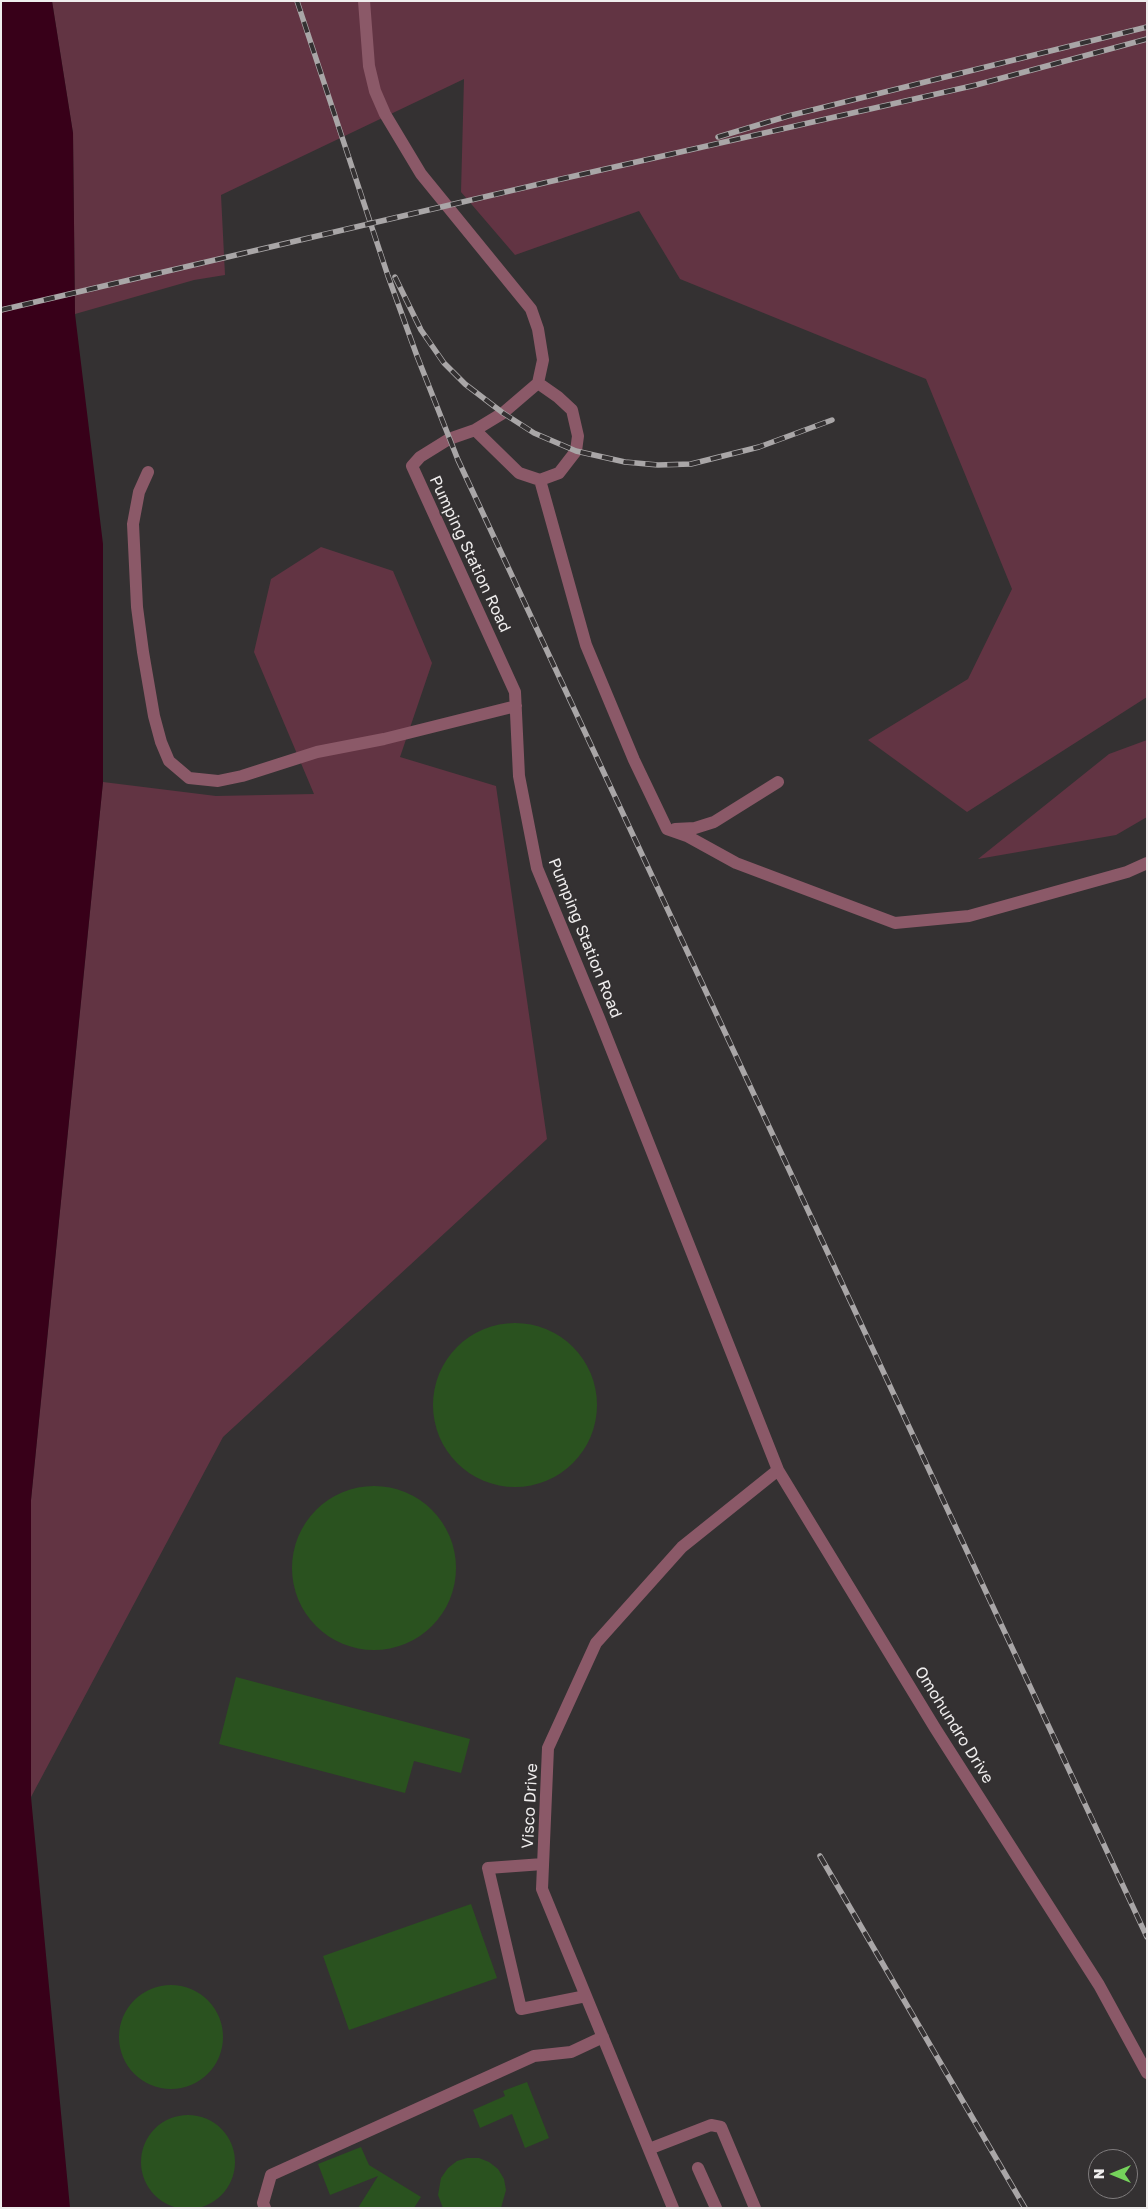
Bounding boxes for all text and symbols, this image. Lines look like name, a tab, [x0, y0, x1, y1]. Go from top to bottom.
street label: Pumping Station Road	[425, 473, 515, 635]
street label: Pumping Station Road	[544, 855, 626, 1021]
street label: Omohundro Drive	[910, 1663, 998, 1787]
street label: Visco Drive	[518, 1763, 542, 1849]
north arrow	[1088, 2149, 1138, 2199]
text: N	[1090, 2169, 1107, 2179]

